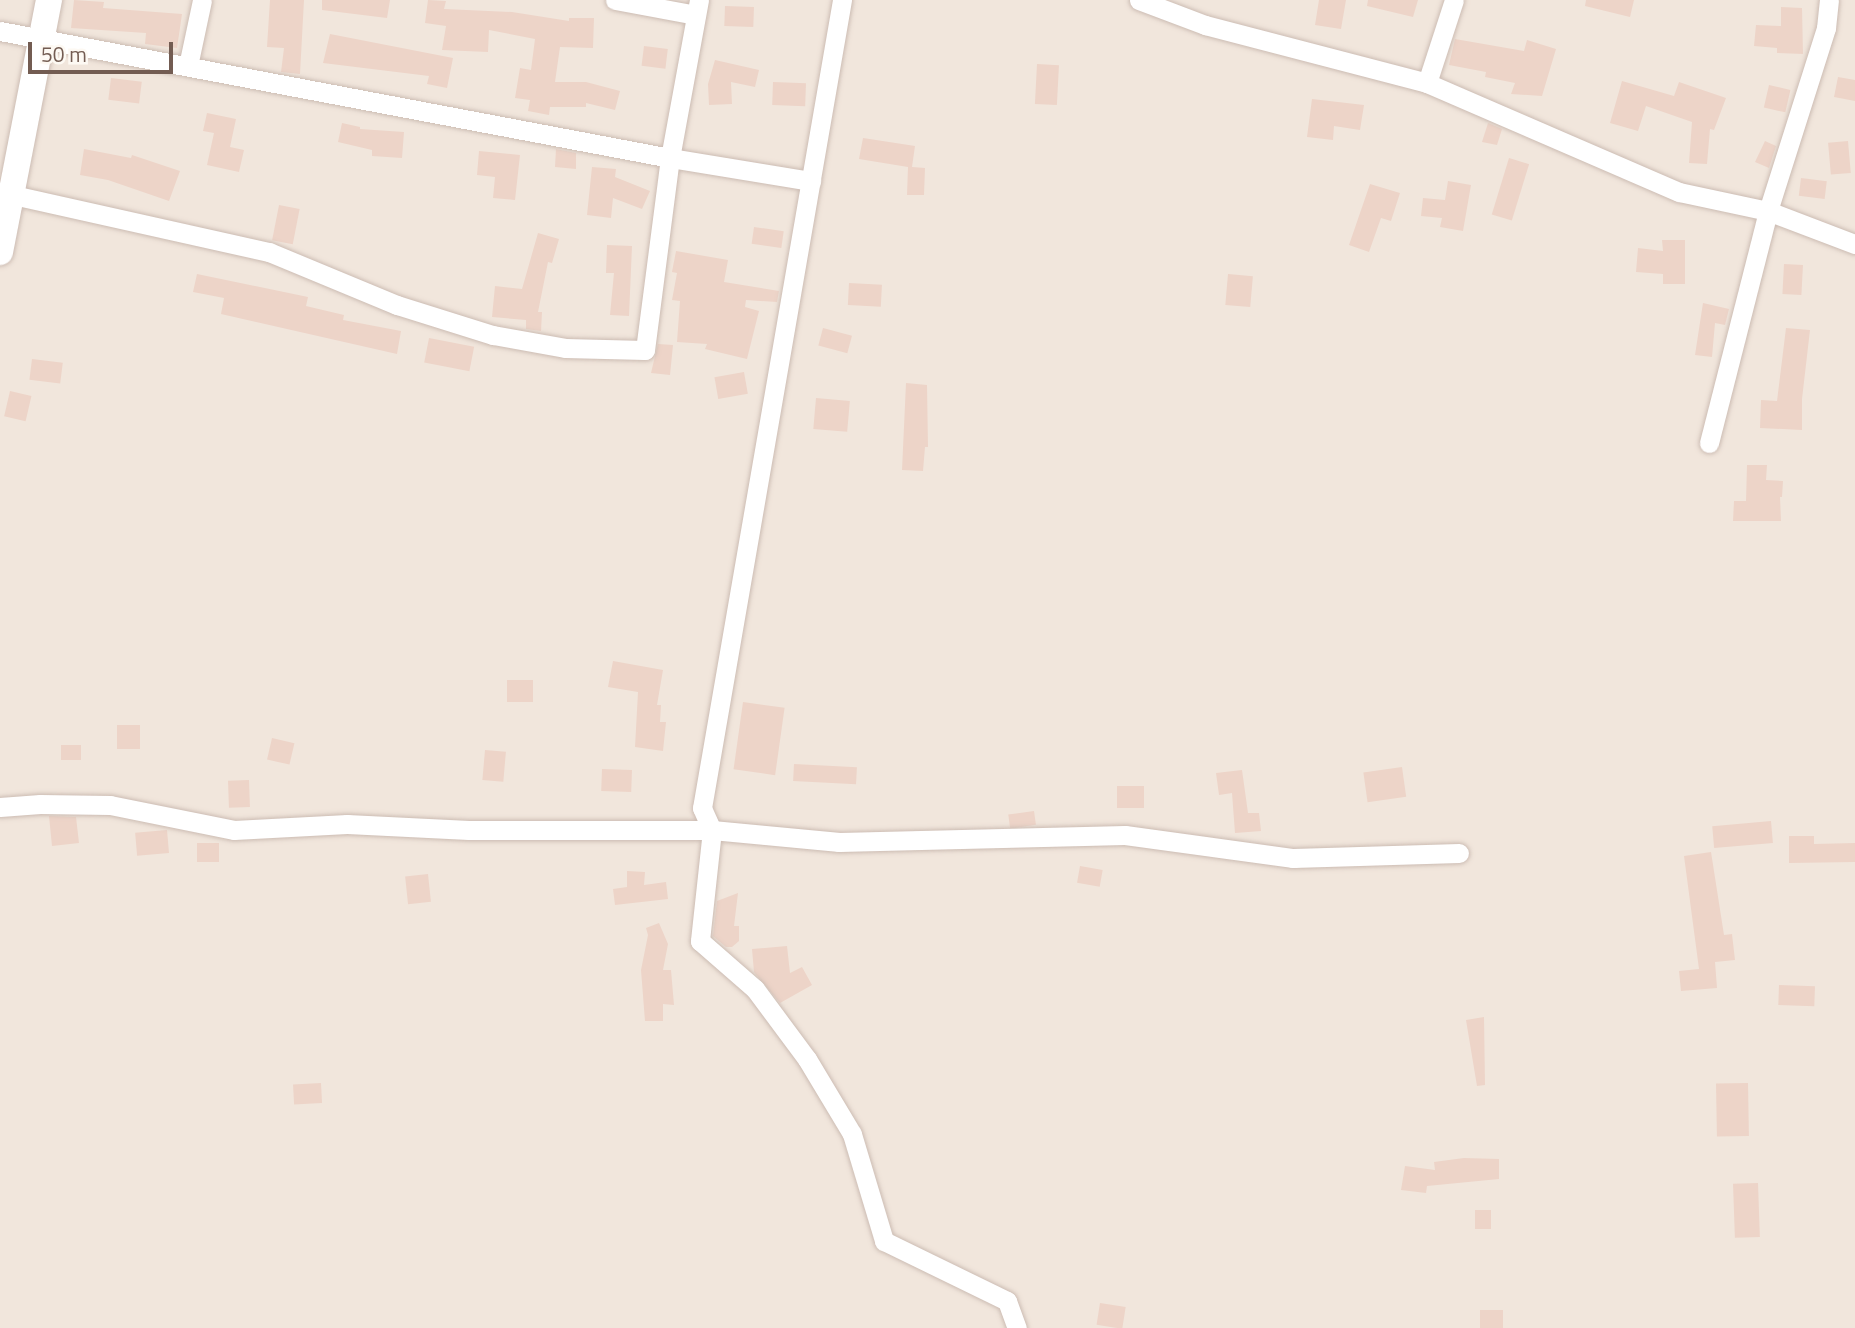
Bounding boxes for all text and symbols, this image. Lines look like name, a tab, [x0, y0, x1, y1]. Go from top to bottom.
scale bar	[32, 28, 177, 72]
text: 50 m	[41, 38, 87, 70]

